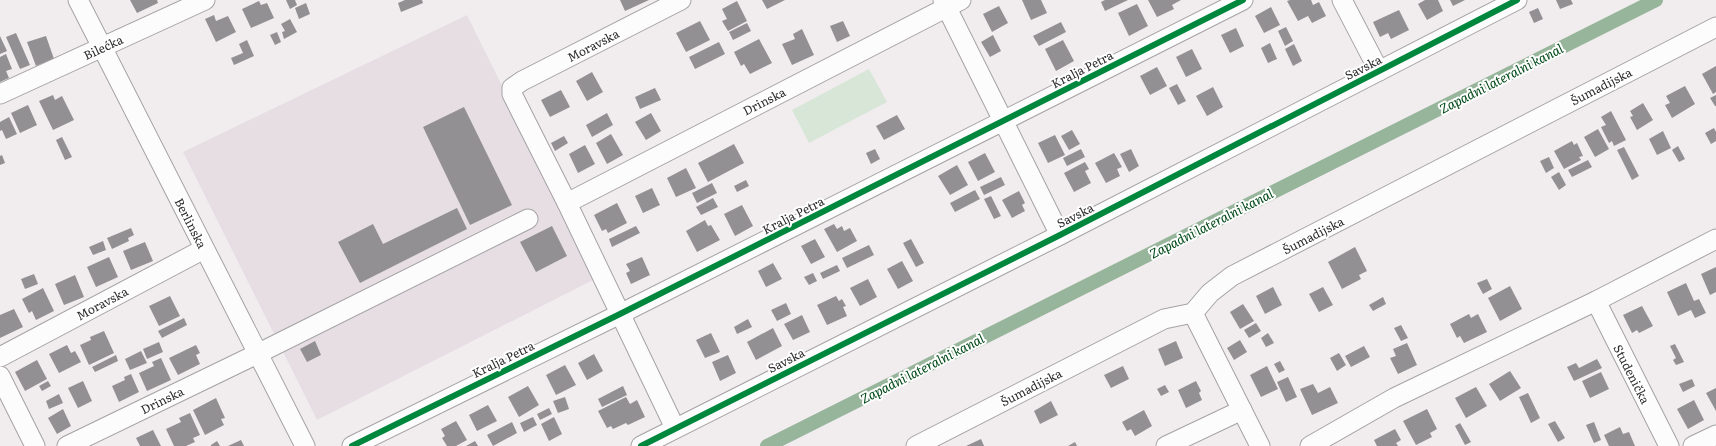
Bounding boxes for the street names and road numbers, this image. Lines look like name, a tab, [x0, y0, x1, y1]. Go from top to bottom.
street label: Moravska	[564, 24, 623, 66]
street label: Bilećka	[80, 30, 126, 64]
street label: Kralja Petra	[1048, 45, 1117, 92]
street label: Savska	[1342, 50, 1385, 84]
street label: Šumadijska	[1567, 63, 1635, 109]
street label: Drinska	[739, 82, 789, 119]
street label: Kralja Petra	[759, 191, 828, 238]
street label: Berlinska	[171, 195, 212, 252]
street label: Savska	[1054, 198, 1097, 232]
street label: Šumadijska	[1279, 212, 1347, 258]
street label: Moravska	[73, 282, 132, 324]
street label: Kralja Petra	[469, 336, 538, 382]
street label: Studenička	[1609, 341, 1655, 407]
street label: Savska	[765, 343, 808, 377]
street label: Šumadijska	[997, 364, 1065, 410]
street label: Drinska	[137, 382, 187, 418]

